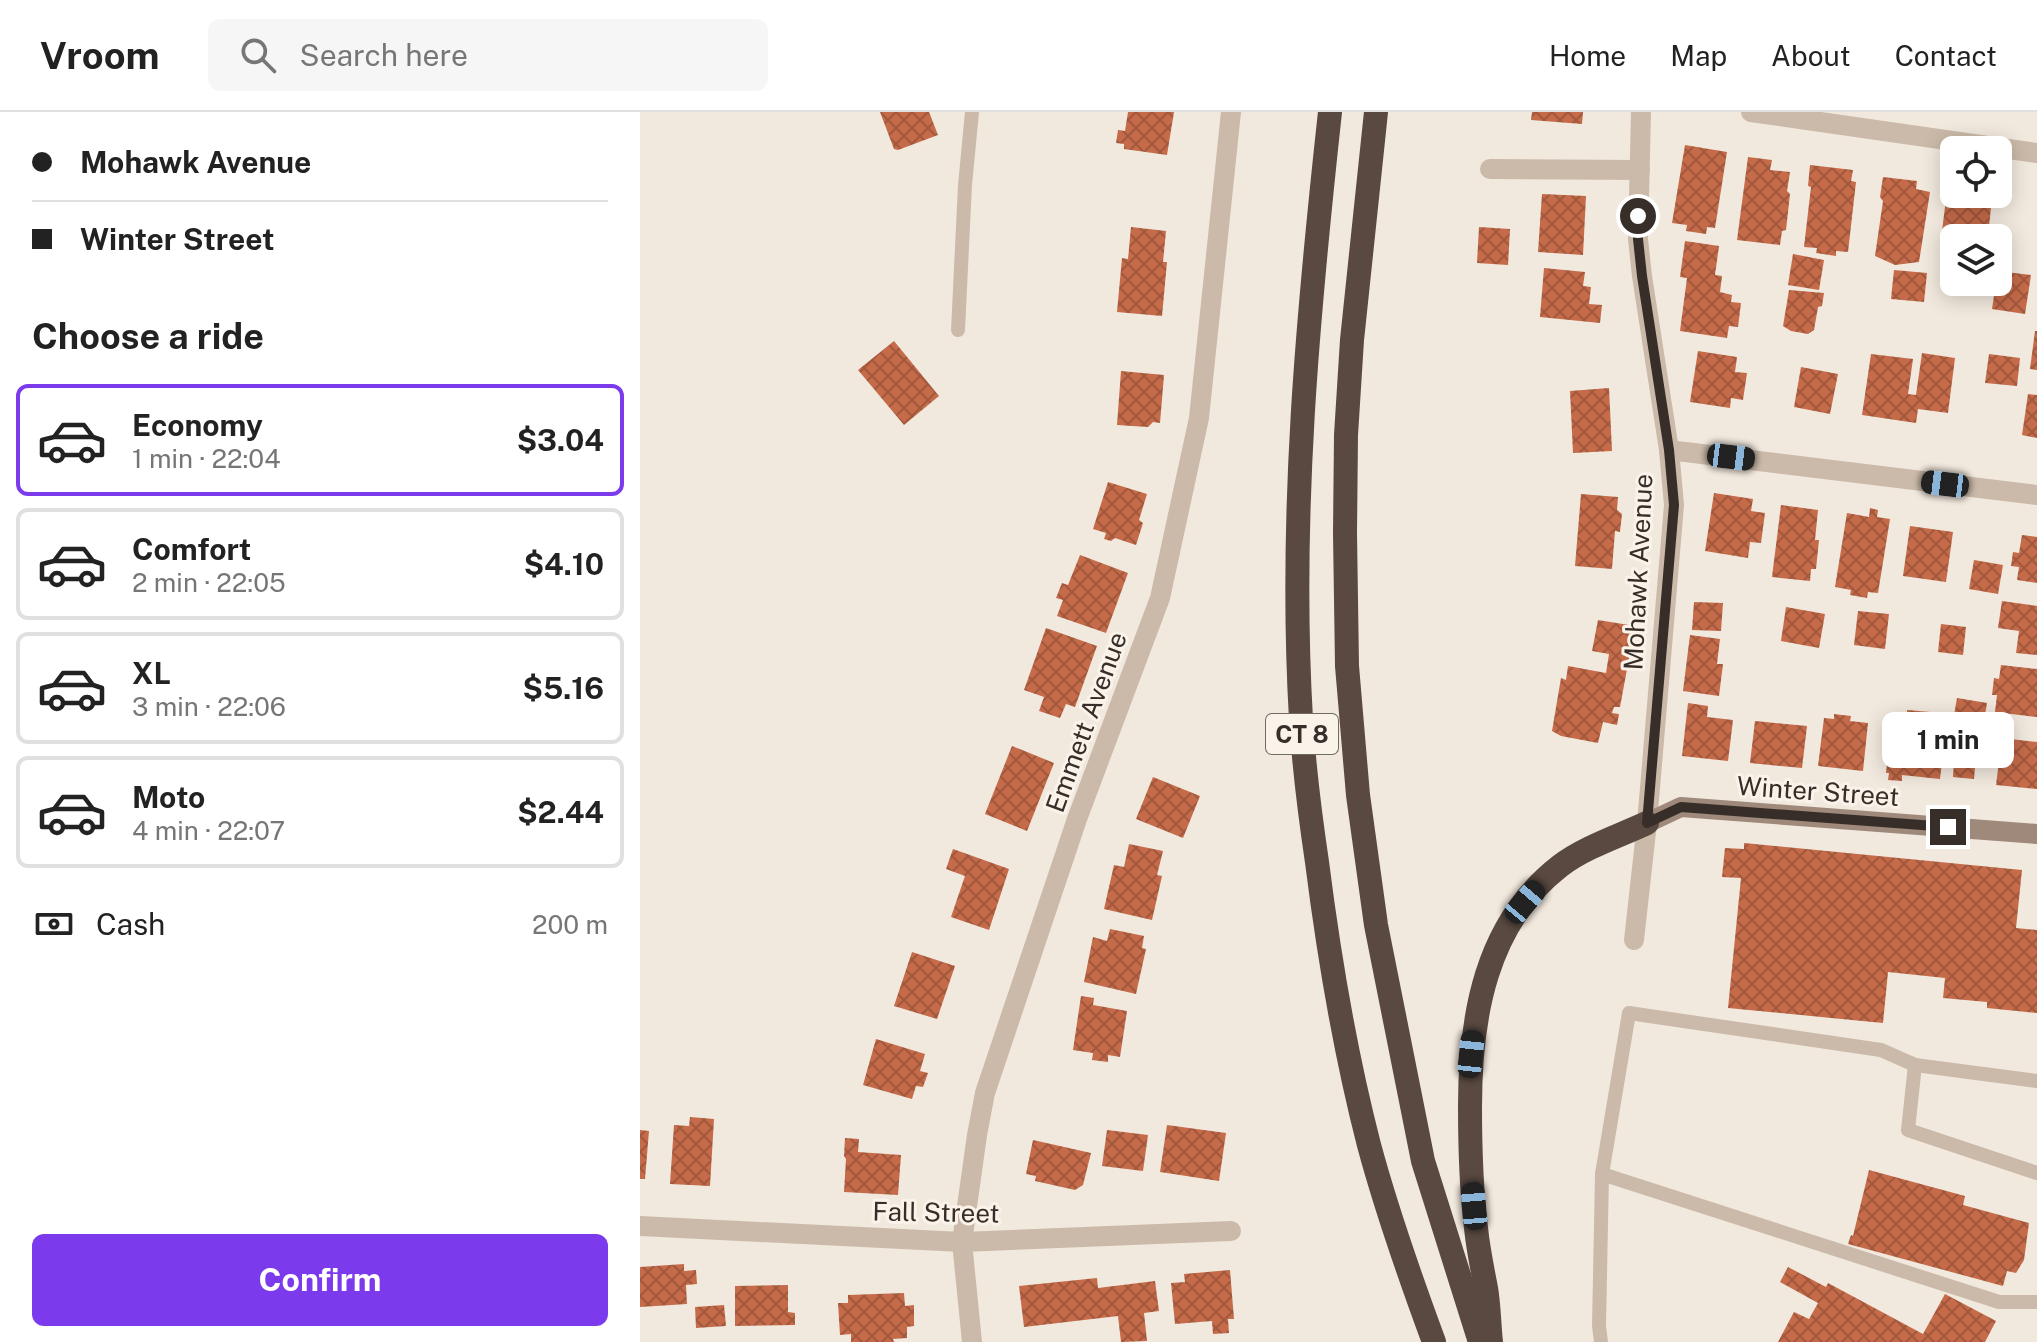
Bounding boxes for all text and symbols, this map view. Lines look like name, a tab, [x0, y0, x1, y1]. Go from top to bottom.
search box	[208, 19, 768, 91]
text: Vroom	[40, 33, 160, 78]
icon: search	[236, 33, 280, 77]
text: Search here	[300, 37, 468, 73]
text: Home	[1549, 39, 1626, 72]
text: Map	[1670, 39, 1727, 72]
text: About	[1771, 39, 1851, 72]
text: Contact	[1895, 39, 1997, 72]
map controls	[1940, 136, 2012, 296]
button: locate	[1940, 136, 2012, 208]
text: Mohawk Avenue	[80, 144, 311, 180]
route start	[1620, 198, 1656, 234]
text: Winter Street	[80, 221, 275, 257]
button: layers	[1940, 224, 2012, 296]
text: Choose a ride	[32, 315, 264, 357]
icon: car	[36, 404, 108, 476]
text: Economy	[132, 407, 263, 443]
text: $3.04	[517, 422, 604, 458]
car	[1706, 442, 1756, 472]
text: 1 min · 22:04	[132, 443, 281, 474]
car	[1920, 469, 1970, 499]
street label: Mohawk Avenue	[1617, 473, 1659, 671]
icon: car	[36, 528, 108, 600]
text: Comfort	[132, 531, 251, 567]
text: $4.10	[524, 546, 604, 582]
text: 2 min · 22:05	[132, 567, 286, 598]
street label: Emmett Avenue	[1039, 628, 1133, 816]
icon: car	[36, 652, 108, 724]
text: XL	[132, 655, 171, 691]
text: $5.16	[523, 670, 604, 706]
text: 3 min · 22:06	[132, 691, 286, 722]
callout: 1 min	[1882, 711, 2014, 767]
road number: CT 8	[1266, 714, 1338, 754]
text: 1 min	[1917, 724, 1979, 755]
street label: Winter Street	[1736, 770, 1900, 812]
icon: car	[36, 776, 108, 848]
text: Moto	[132, 779, 205, 815]
text: $2.44	[517, 794, 604, 830]
route end	[1930, 809, 1966, 845]
text: 4 min · 22:07	[132, 815, 285, 846]
car	[1500, 876, 1550, 928]
icon: cash	[32, 902, 76, 946]
text: Cash	[96, 906, 165, 942]
text: 200 m	[532, 909, 608, 940]
car	[1457, 1029, 1485, 1079]
car	[1460, 1181, 1488, 1231]
street label: Fall Street	[872, 1195, 1000, 1229]
button: Confirm	[32, 1234, 608, 1326]

